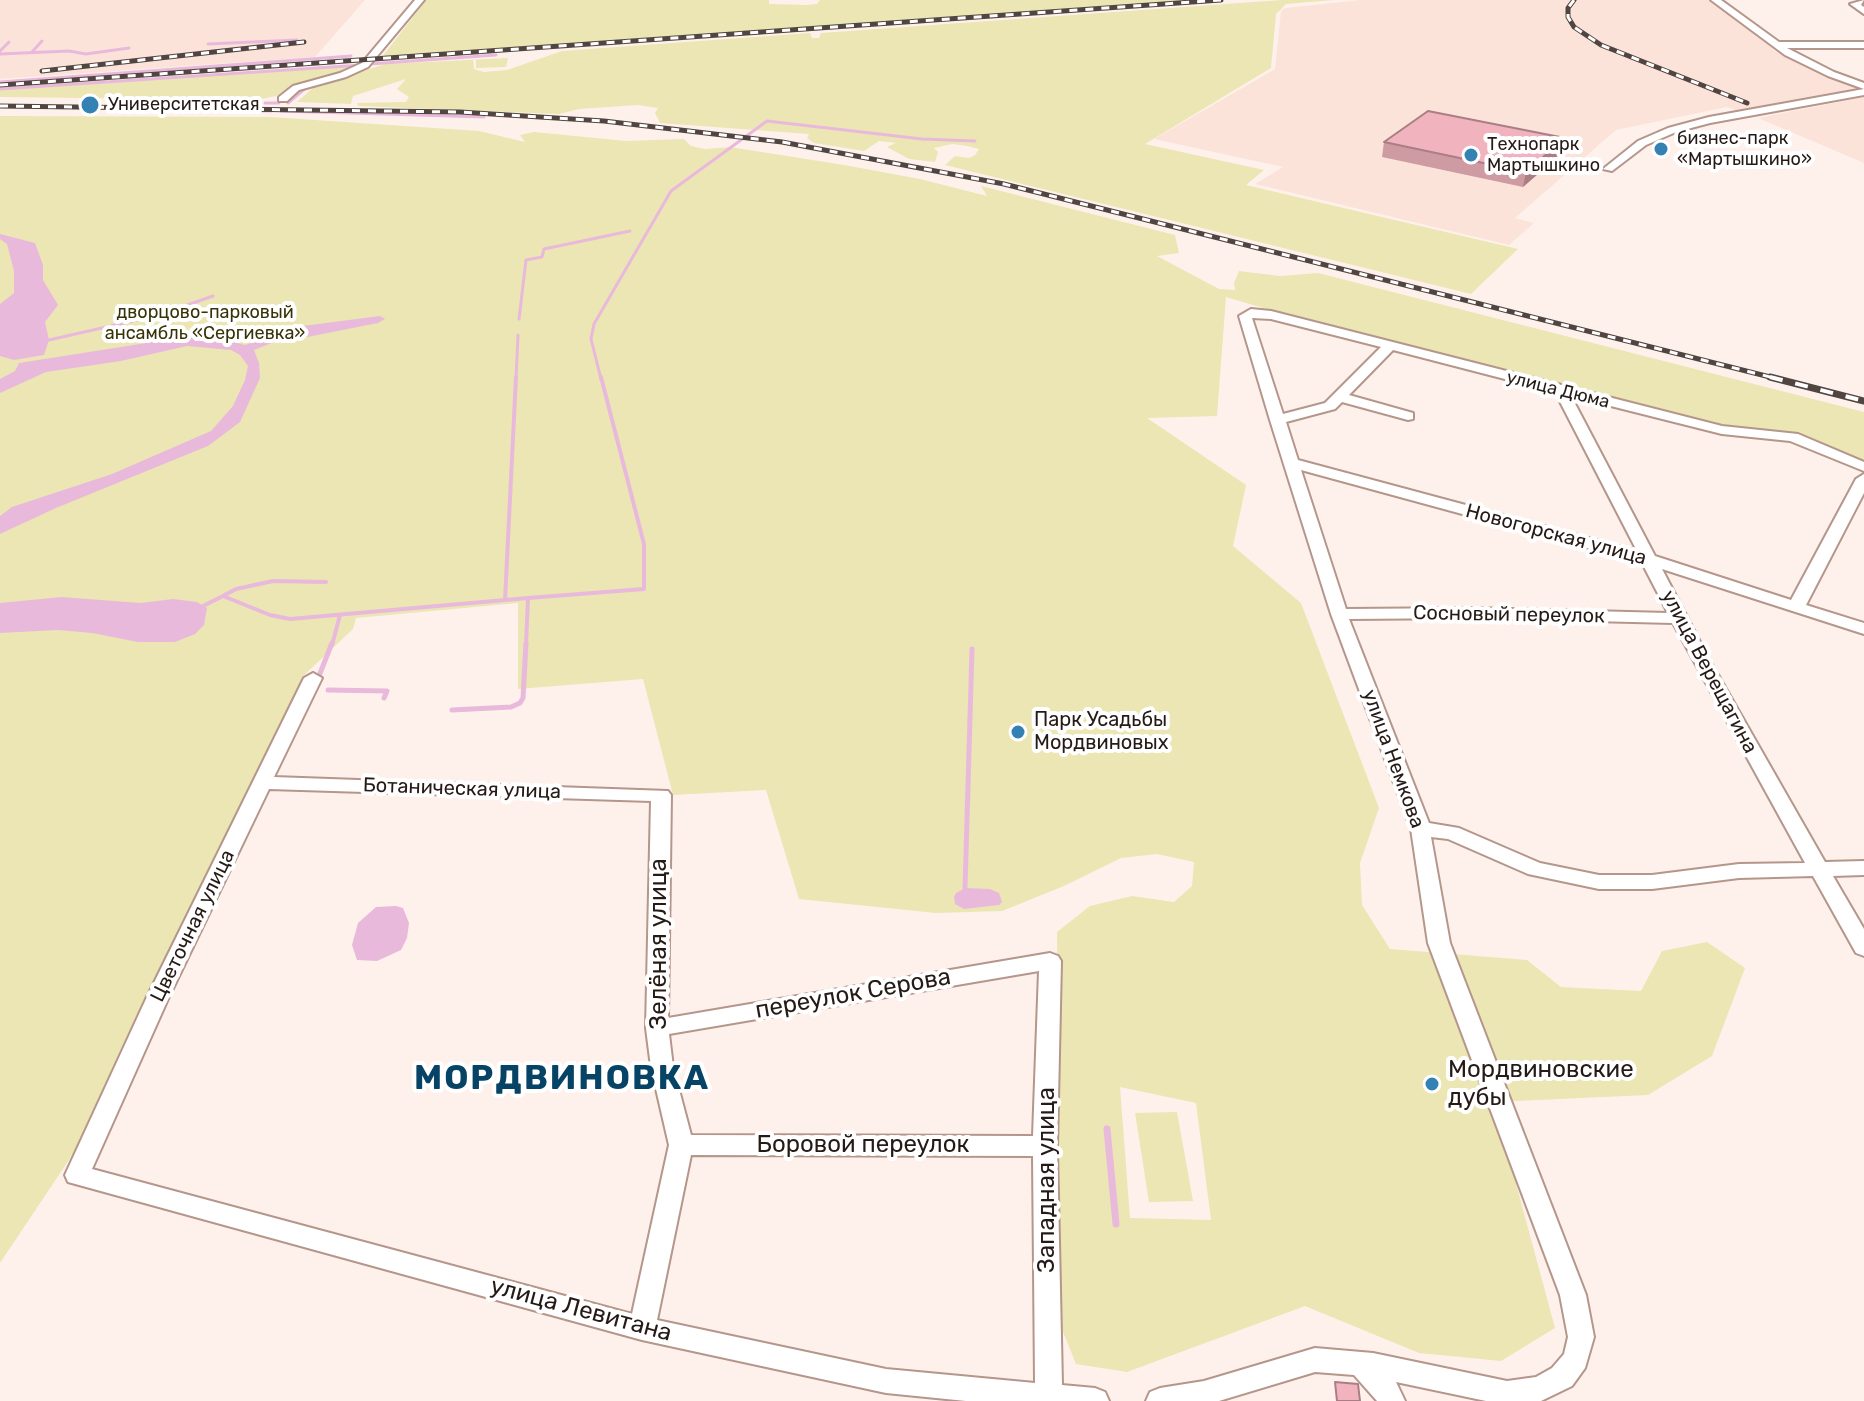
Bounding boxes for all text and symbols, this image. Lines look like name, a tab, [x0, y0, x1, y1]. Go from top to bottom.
marker: Университетская	[79, 94, 101, 116]
place label: Университетская	[108, 94, 259, 116]
place label: бизнес-парк «Мартышкино»	[1677, 128, 1812, 170]
place label: Технопарк Мартышкино	[1487, 134, 1600, 176]
marker: бизнес-парк «Мартышкино»	[1652, 140, 1670, 158]
marker: Технопарк Мартышкино	[1462, 146, 1480, 164]
park label: дворцово-парковый ансамбль «Сергиевка»	[105, 302, 305, 344]
street label: улица Дюма	[1504, 367, 1612, 413]
street label: Новогорская улица	[1463, 499, 1649, 571]
street label: улица Верещагина	[1656, 586, 1762, 758]
street label: Сосновый переулок	[1413, 601, 1605, 629]
street label: улица Немкова	[1357, 687, 1429, 831]
place label: Парк Усадьбы Мордвиновых	[1034, 708, 1168, 755]
marker: Парк Усадьбы Мордвиновых	[1009, 723, 1027, 741]
street label: Ботаническая улица	[363, 774, 561, 804]
street label: Цветочная улица	[146, 846, 240, 1006]
street label: Зелёная улица	[645, 858, 673, 1030]
street label: переулок Серова	[753, 963, 953, 1025]
place label: Мордвиновские дубы	[1448, 1056, 1634, 1112]
district label: МОРДВИНОВКА	[414, 1059, 710, 1099]
marker: Мордвиновские дубы	[1423, 1075, 1441, 1093]
street label: Западная улица	[1033, 1087, 1061, 1273]
street label: Боровой переулок	[757, 1131, 969, 1159]
street label: улица Левитана	[487, 1272, 675, 1348]

